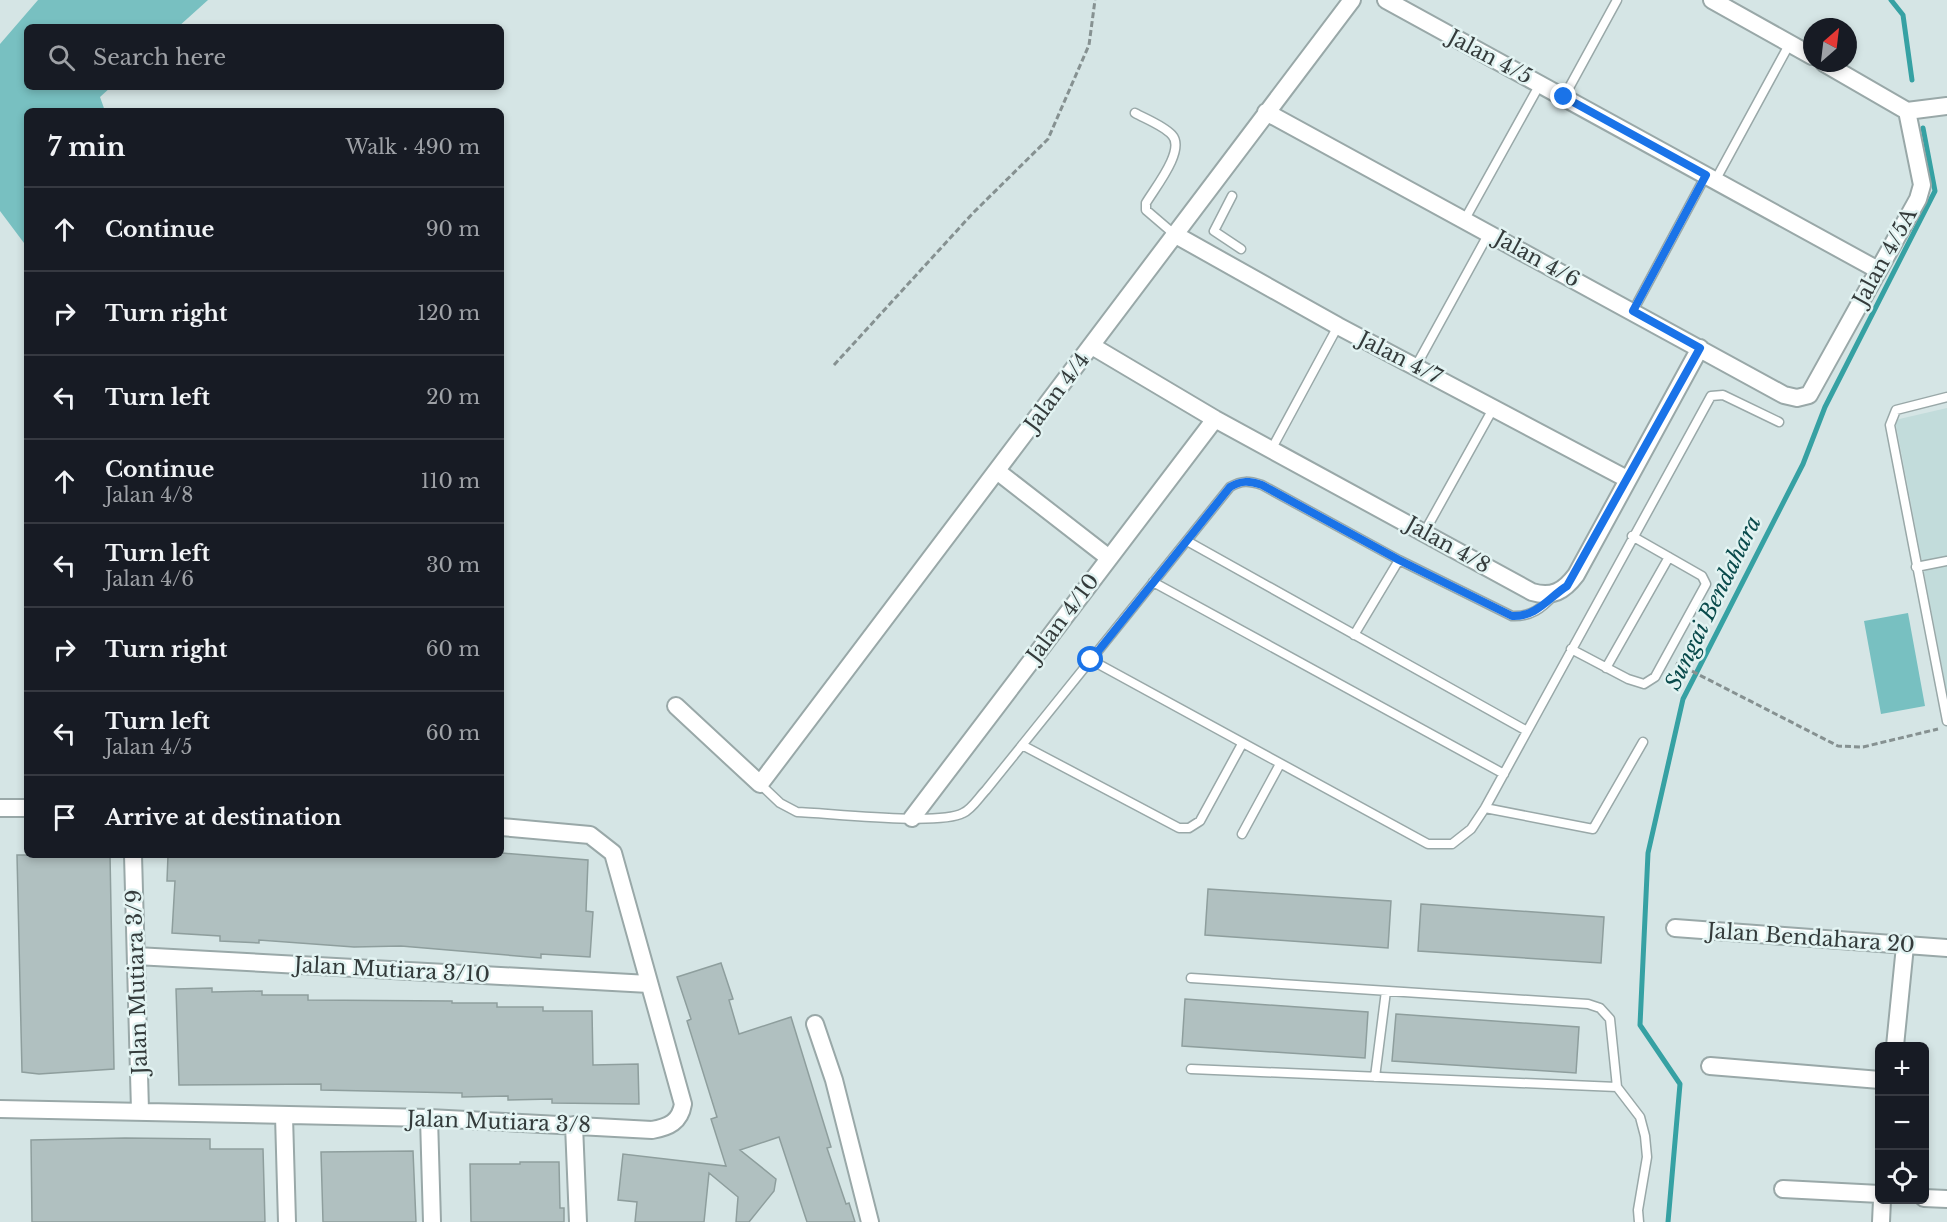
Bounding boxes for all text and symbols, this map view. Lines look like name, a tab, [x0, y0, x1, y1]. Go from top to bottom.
north arrow	[1803, 18, 1857, 72]
street label: Jalan 4/5	[1441, 23, 1537, 90]
search box	[24, 24, 504, 90]
icon: search	[45, 41, 78, 74]
text: Search here	[93, 44, 226, 71]
route end	[1550, 83, 1576, 109]
text: 7 min	[48, 131, 125, 163]
text: Walk · 490 m	[345, 135, 480, 159]
street label: Jalan 4/5A	[1846, 203, 1923, 313]
icon: ahead	[48, 213, 81, 246]
text: Continue	[105, 216, 214, 243]
text: 90 m	[426, 217, 480, 241]
street label: Jalan 4/6	[1487, 223, 1584, 293]
icon: right	[48, 297, 81, 330]
text: Turn right	[105, 300, 227, 327]
text: 120 m	[417, 301, 480, 325]
street label: Jalan 4/7	[1351, 324, 1447, 390]
street label: Jalan 4/4	[1017, 347, 1095, 439]
icon: left	[48, 381, 81, 414]
text: Turn left	[105, 384, 210, 411]
text: 20 m	[426, 385, 480, 409]
text: Continue	[105, 456, 214, 483]
icon: ahead	[48, 465, 81, 498]
text: 110 m	[421, 469, 480, 493]
text: Jalan 4/8	[105, 483, 193, 507]
street label: Jalan 4/8	[1398, 510, 1495, 579]
water label: Sungai Bendahara	[1659, 512, 1767, 694]
text: Turn left	[105, 540, 210, 567]
icon: left	[48, 549, 81, 582]
text: 30 m	[426, 553, 480, 577]
text: Jalan 4/6	[105, 567, 194, 591]
street label: Jalan 4/10	[1019, 568, 1105, 670]
icon: right	[48, 633, 81, 666]
text: Turn right	[105, 636, 227, 663]
text: 60 m	[426, 637, 480, 661]
route start	[1077, 646, 1103, 672]
text: Turn left	[105, 708, 210, 735]
icon: left	[48, 717, 81, 750]
text: 60 m	[426, 721, 480, 745]
text: Jalan 4/5	[105, 735, 192, 759]
icon: arrive	[48, 801, 81, 834]
text: Arrive at destination	[105, 804, 342, 831]
street label: Jalan Mutiara 3/9	[121, 889, 153, 1078]
street label: Jalan Bendahara 20	[1703, 918, 1916, 958]
street label: Jalan Mutiara 3/10	[291, 952, 490, 988]
map controls	[1875, 1042, 1929, 1204]
button: +	[1875, 1042, 1929, 1096]
button: −	[1875, 1096, 1929, 1150]
street label: Jalan Mutiara 3/8	[403, 1106, 592, 1138]
button: locate	[1875, 1150, 1929, 1204]

